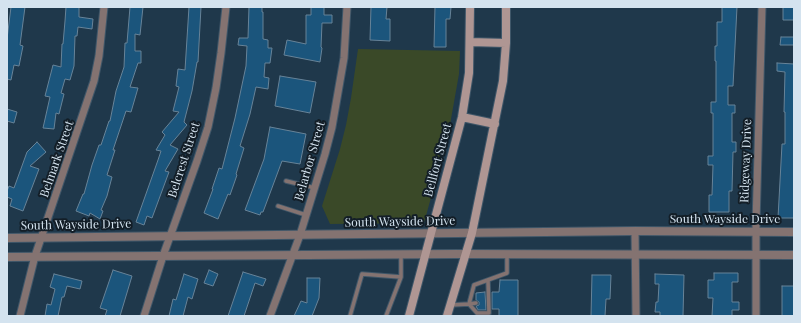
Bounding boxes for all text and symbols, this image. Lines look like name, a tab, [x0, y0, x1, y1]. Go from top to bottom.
street label: Belmark Street	[37, 119, 77, 199]
street label: Ridgeway Drive	[737, 119, 755, 203]
street label: Belcrest Street	[165, 120, 203, 200]
street label: Belarbor Street	[292, 120, 328, 202]
street label: Bellfort Street	[421, 122, 455, 198]
street label: South Wayside Drive	[670, 212, 780, 226]
street label: South Wayside Drive	[345, 214, 455, 230]
street label: South Wayside Drive	[21, 217, 131, 233]

